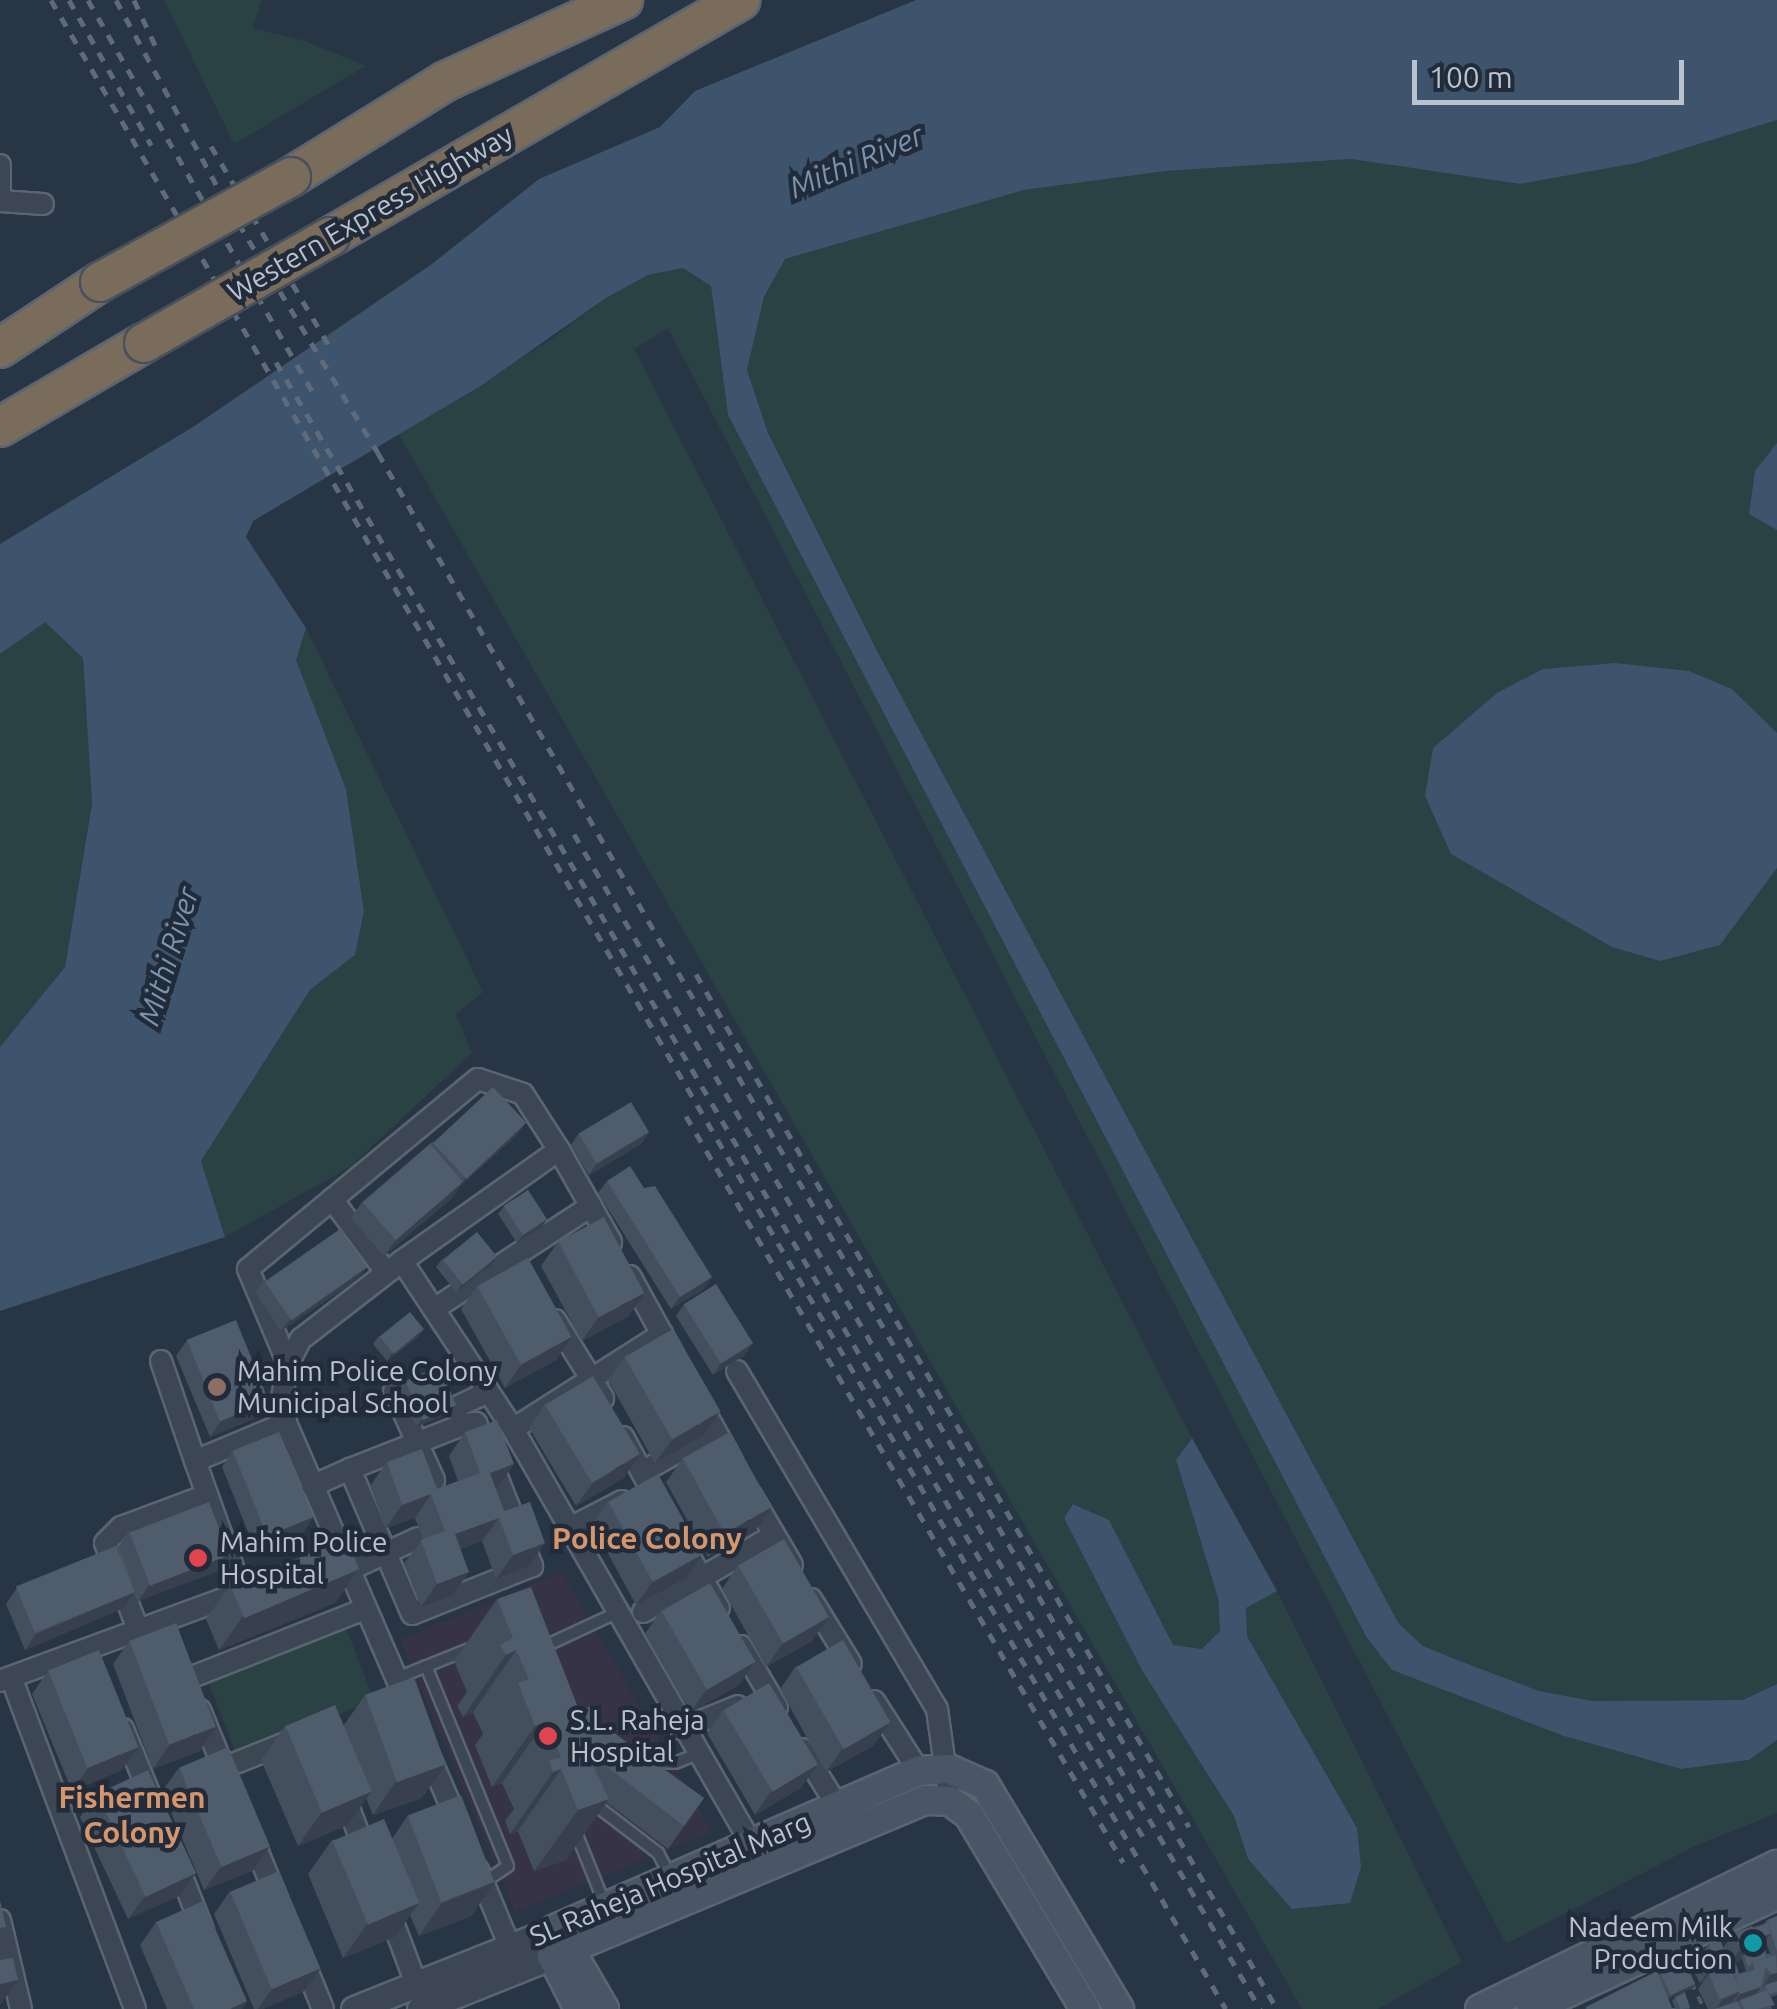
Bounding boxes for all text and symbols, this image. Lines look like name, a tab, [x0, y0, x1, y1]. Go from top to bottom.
scale bar	[1417, 40, 1690, 102]
text: 100 m	[1429, 60, 1513, 94]
water label: Mithi River	[783, 117, 929, 205]
street label: Western Express Highway	[221, 118, 519, 308]
water label: Mithi River	[130, 883, 206, 1029]
place label: Mahim Police Colony Municipal School	[237, 1354, 497, 1420]
marker: Mahim Police Colony Municipal School	[206, 1376, 228, 1398]
district label: Police Colony	[552, 1520, 742, 1556]
place label: Mahim Police Hospital	[220, 1525, 387, 1591]
marker: Mahim Police Hospital	[185, 1545, 211, 1571]
place label: S.L. Raheja Hospital	[570, 1703, 705, 1769]
marker: S.L. Raheja Hospital	[535, 1723, 561, 1749]
district label: Fishermen Colony	[58, 1779, 206, 1850]
street label: SL Raheja Hospital Marg	[524, 1805, 816, 1953]
place label: Nadeem Milk Production	[1568, 1910, 1733, 1976]
marker: Nadeem Milk Production	[1742, 1932, 1764, 1954]

